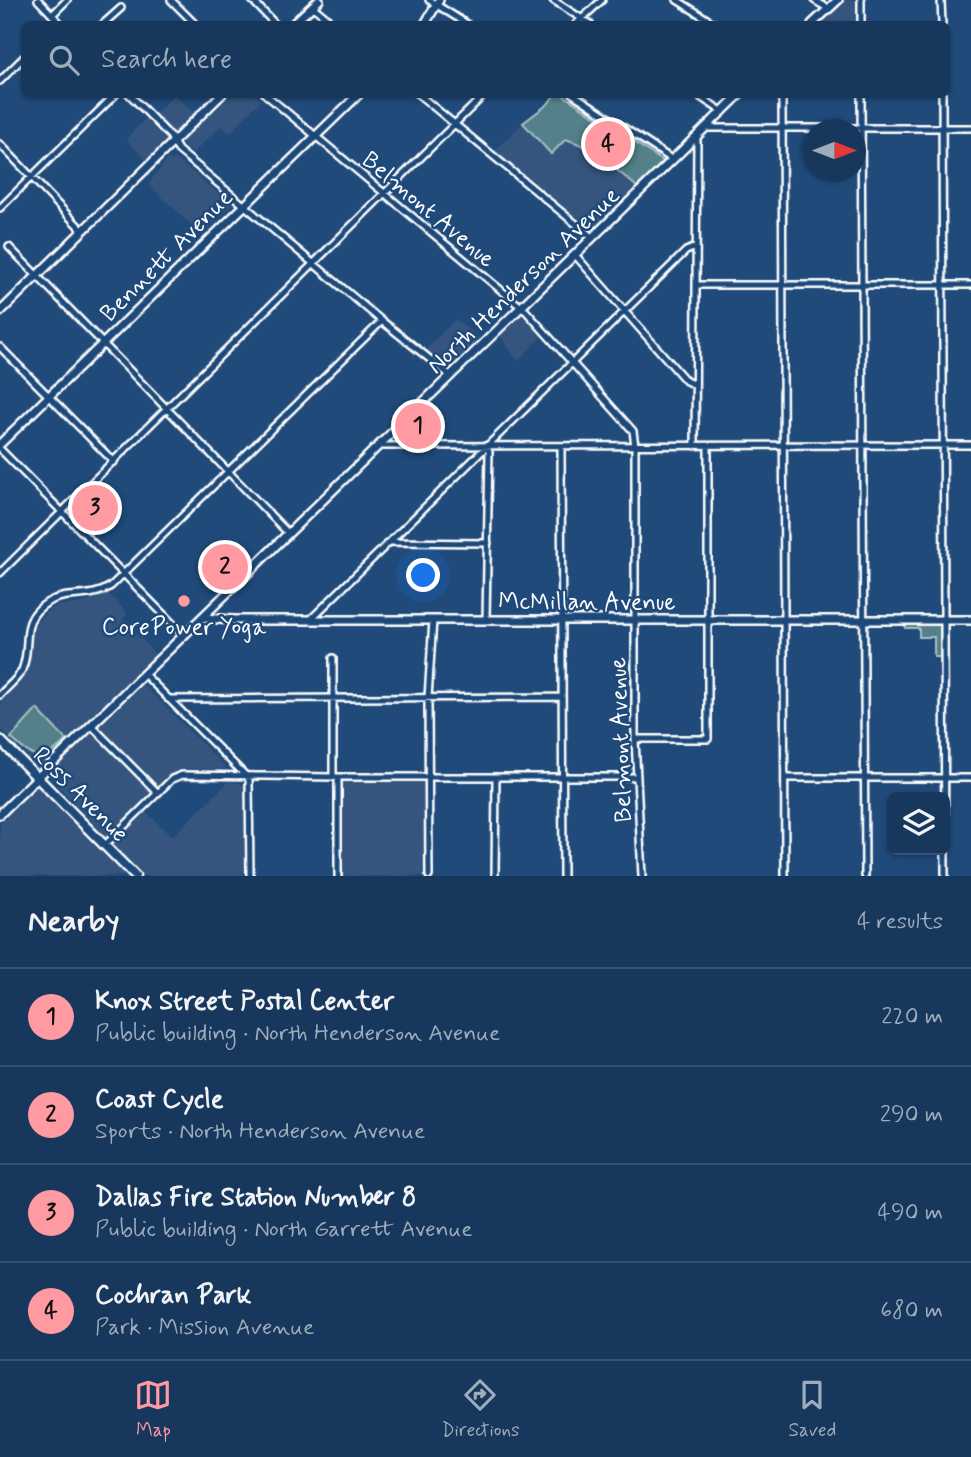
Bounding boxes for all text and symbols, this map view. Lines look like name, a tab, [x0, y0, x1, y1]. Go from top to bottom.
search box	[21, 21, 950, 98]
icon: search	[45, 41, 83, 79]
text: Search here	[101, 43, 232, 77]
pin: 4	[585, 118, 631, 170]
north arrow	[803, 119, 866, 182]
street label: Belmont Avenue	[355, 145, 501, 275]
street label: North Henderson Avenue	[421, 181, 627, 381]
street label: Bennett Avenue	[94, 183, 240, 329]
pin: 1	[395, 400, 441, 452]
pin: 3	[72, 482, 118, 534]
pin: 2	[202, 541, 248, 593]
your location	[406, 558, 440, 592]
street label: McMillan Avenue	[498, 587, 676, 618]
marker: CorePower Yoga	[176, 593, 192, 609]
place label: CorePower Yoga	[102, 612, 267, 643]
street label: Belmont Avenue	[603, 657, 640, 823]
street label: Ross Avenue	[25, 741, 134, 850]
map controls	[887, 792, 950, 855]
button: layers	[887, 792, 950, 855]
text: Nearby	[28, 902, 119, 941]
text: 4 results	[857, 907, 943, 937]
text: Knox Street Postal Center	[95, 985, 394, 1019]
text: 1	[46, 1002, 56, 1032]
text: 220 m	[881, 1002, 943, 1032]
text: Public building · North Henderson Avenue	[95, 1019, 500, 1049]
text: Coast Cycle	[95, 1083, 224, 1117]
text: 2	[45, 1100, 57, 1130]
text: 290 m	[880, 1100, 943, 1130]
text: Sports · North Henderson Avenue	[95, 1117, 425, 1147]
text: Dallas Fire Station Number 8	[95, 1181, 417, 1215]
text: 3	[46, 1198, 56, 1228]
text: 490 m	[878, 1198, 943, 1228]
text: Public building · North Garrett Avenue	[95, 1215, 473, 1245]
text: Cochran Park	[95, 1279, 251, 1313]
text: 4	[44, 1296, 58, 1326]
text: 680 m	[880, 1296, 943, 1326]
text: Park · Mission Avenue	[95, 1313, 314, 1343]
tab: Map	[134, 1376, 172, 1443]
tab: Directions	[441, 1376, 520, 1443]
tab: Saved	[788, 1376, 836, 1443]

